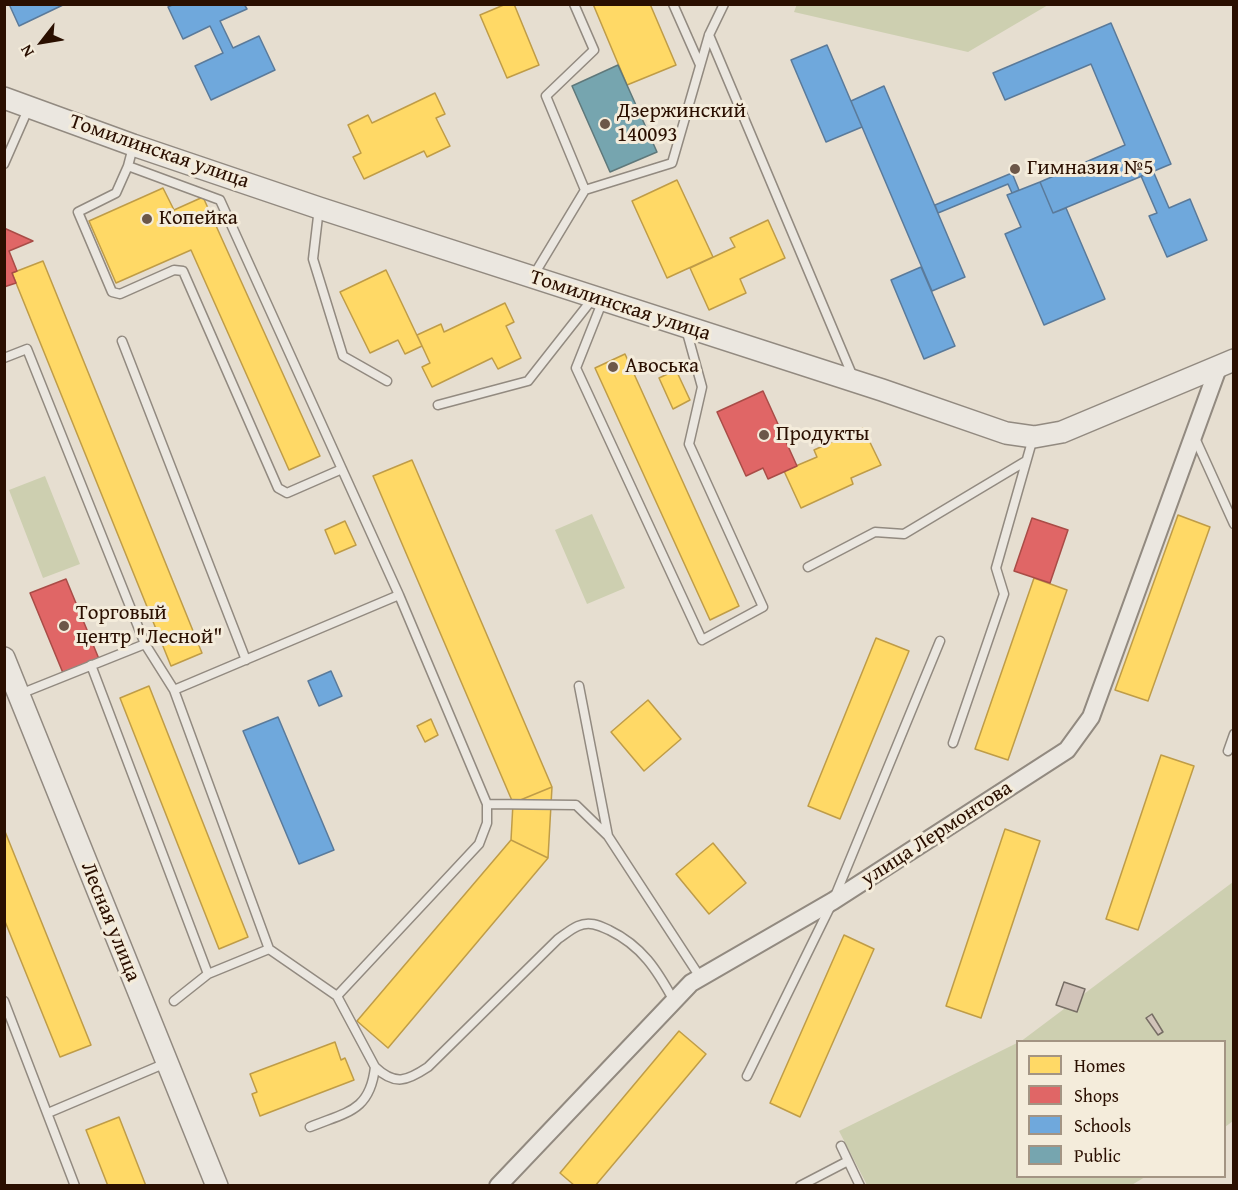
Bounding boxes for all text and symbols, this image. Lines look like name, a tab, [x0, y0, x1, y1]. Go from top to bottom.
north arrow	[12, 12, 72, 72]
text: N	[14, 41, 40, 62]
place label: Дзержинский 140093	[617, 99, 746, 149]
street label: Томилинская улица	[66, 109, 252, 195]
marker: Дзержинский 140093	[598, 117, 612, 131]
place label: Гимназия №5	[1027, 156, 1154, 182]
marker: Гимназия №5	[1008, 162, 1022, 176]
place label: Копейка	[159, 206, 238, 232]
marker: Копейка	[140, 212, 154, 226]
street label: Томилинская улица	[526, 265, 714, 347]
place label: Авоська	[625, 354, 699, 380]
marker: Авоська	[606, 360, 620, 374]
place label: Продукты	[776, 422, 870, 448]
marker: Продукты	[757, 428, 771, 442]
place label: Торговый центр "Лесной"	[76, 601, 222, 651]
marker: Торговый центр "Лесной"	[57, 619, 71, 633]
street label: улица Лермонтова	[857, 776, 1017, 892]
street label: Лесная улица	[75, 859, 145, 985]
legend	[1016, 1040, 1226, 1178]
text: Homes	[1074, 1052, 1125, 1079]
text: Shops	[1074, 1082, 1119, 1109]
text: Schools	[1074, 1112, 1131, 1139]
text: Public	[1074, 1142, 1121, 1169]

